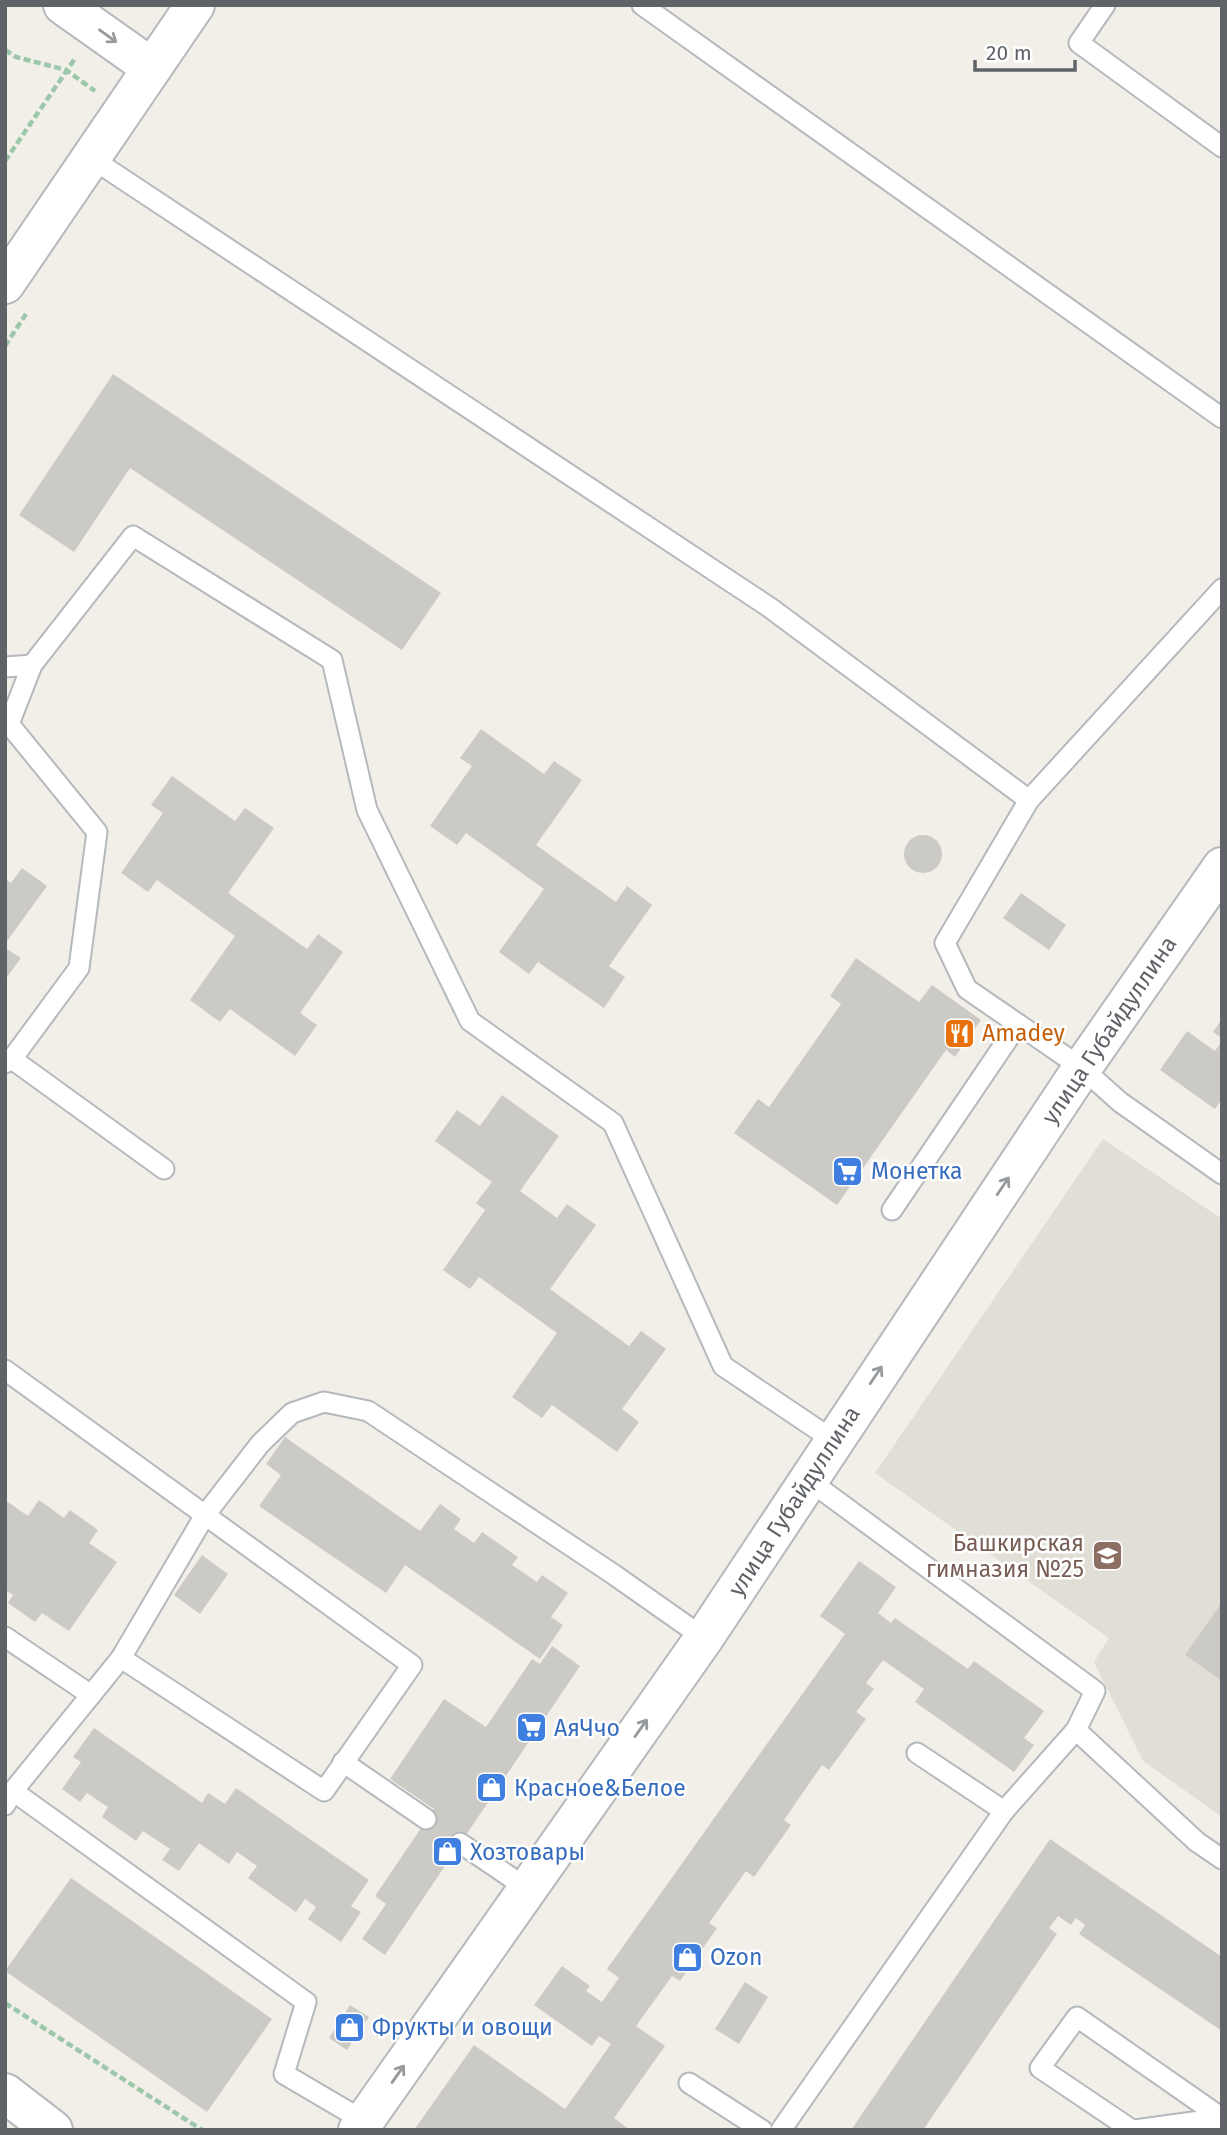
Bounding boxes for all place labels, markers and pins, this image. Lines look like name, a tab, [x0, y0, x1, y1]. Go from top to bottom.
restaurant icon: Amadey	[942, 1016, 976, 1050]
place label: Amadey	[982, 1019, 1066, 1047]
supermarket icon: Монетка	[831, 1154, 865, 1188]
place label: Монетка	[871, 1157, 962, 1185]
place label: Башкирская гимназия №25	[926, 1529, 1084, 1583]
school or university icon: Башкирская гимназия №25	[1090, 1539, 1124, 1573]
supermarket icon: АяЧчо	[514, 1711, 548, 1745]
place label: АяЧчо	[554, 1714, 620, 1742]
shop icon: Красное&Белое	[474, 1771, 508, 1805]
place label: Красное&Белое	[514, 1774, 686, 1802]
shop icon: Хозтовары	[430, 1835, 464, 1869]
place label: Хозтовары	[470, 1838, 585, 1866]
shop icon: Ozon	[670, 1940, 704, 1974]
place label: Ozon	[710, 1943, 763, 1971]
shop icon: Фрукты и овощи	[332, 2010, 366, 2044]
place label: Фрукты и овощи	[372, 2013, 553, 2041]

